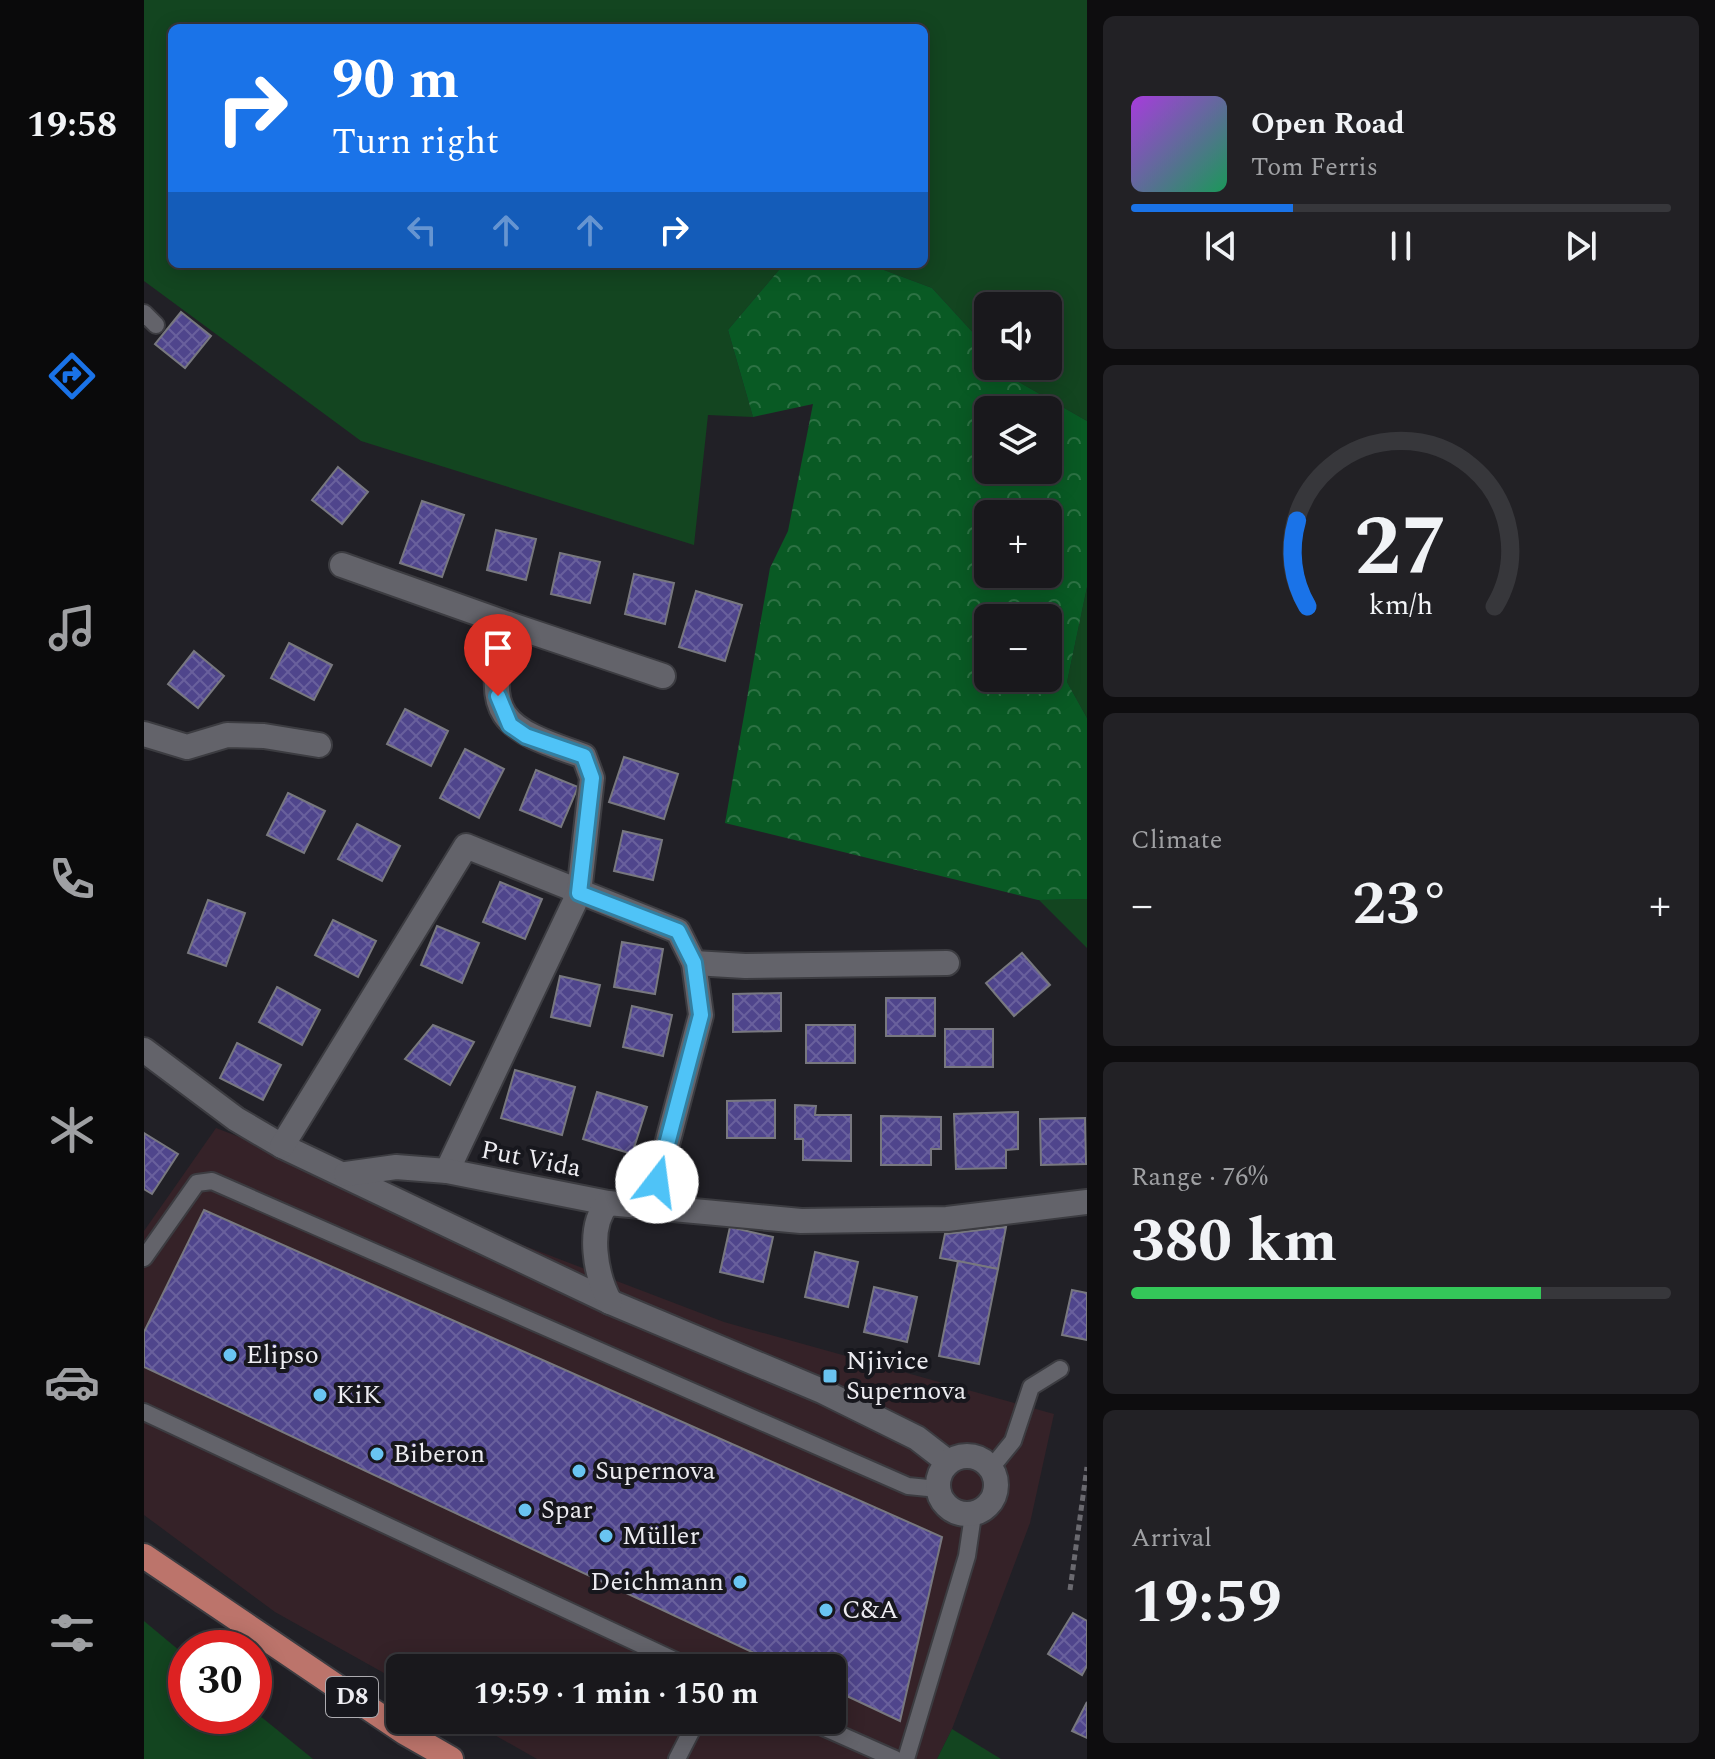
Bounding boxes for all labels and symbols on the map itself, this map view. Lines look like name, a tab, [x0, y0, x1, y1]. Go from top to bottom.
pin	[464, 614, 532, 696]
street label: Put Vida	[477, 1130, 585, 1188]
position arrow	[615, 1140, 699, 1224]
place label: Elipso	[246, 1335, 319, 1375]
place label: Njivice Supernova	[846, 1341, 967, 1411]
marker: Elipso	[221, 1346, 239, 1364]
marker: Njivice Supernova	[821, 1367, 839, 1385]
place label: KiK	[336, 1375, 382, 1415]
marker: KiK	[311, 1386, 329, 1404]
place label: Biberon	[393, 1434, 485, 1474]
marker: Biberon	[368, 1445, 386, 1463]
place label: Supernova	[595, 1451, 716, 1491]
marker: Supernova	[570, 1462, 588, 1480]
place label: Spar	[541, 1490, 593, 1530]
marker: Spar	[516, 1501, 534, 1519]
place label: Müller	[622, 1516, 700, 1556]
marker: Müller	[597, 1527, 615, 1545]
place label: Deichmann	[590, 1562, 724, 1602]
marker: Deichmann	[731, 1573, 749, 1591]
place label: C&A	[842, 1590, 898, 1630]
marker: C&A	[817, 1601, 835, 1619]
speed limit sign: 30	[168, 1630, 272, 1734]
road number: D8	[326, 1677, 378, 1717]

